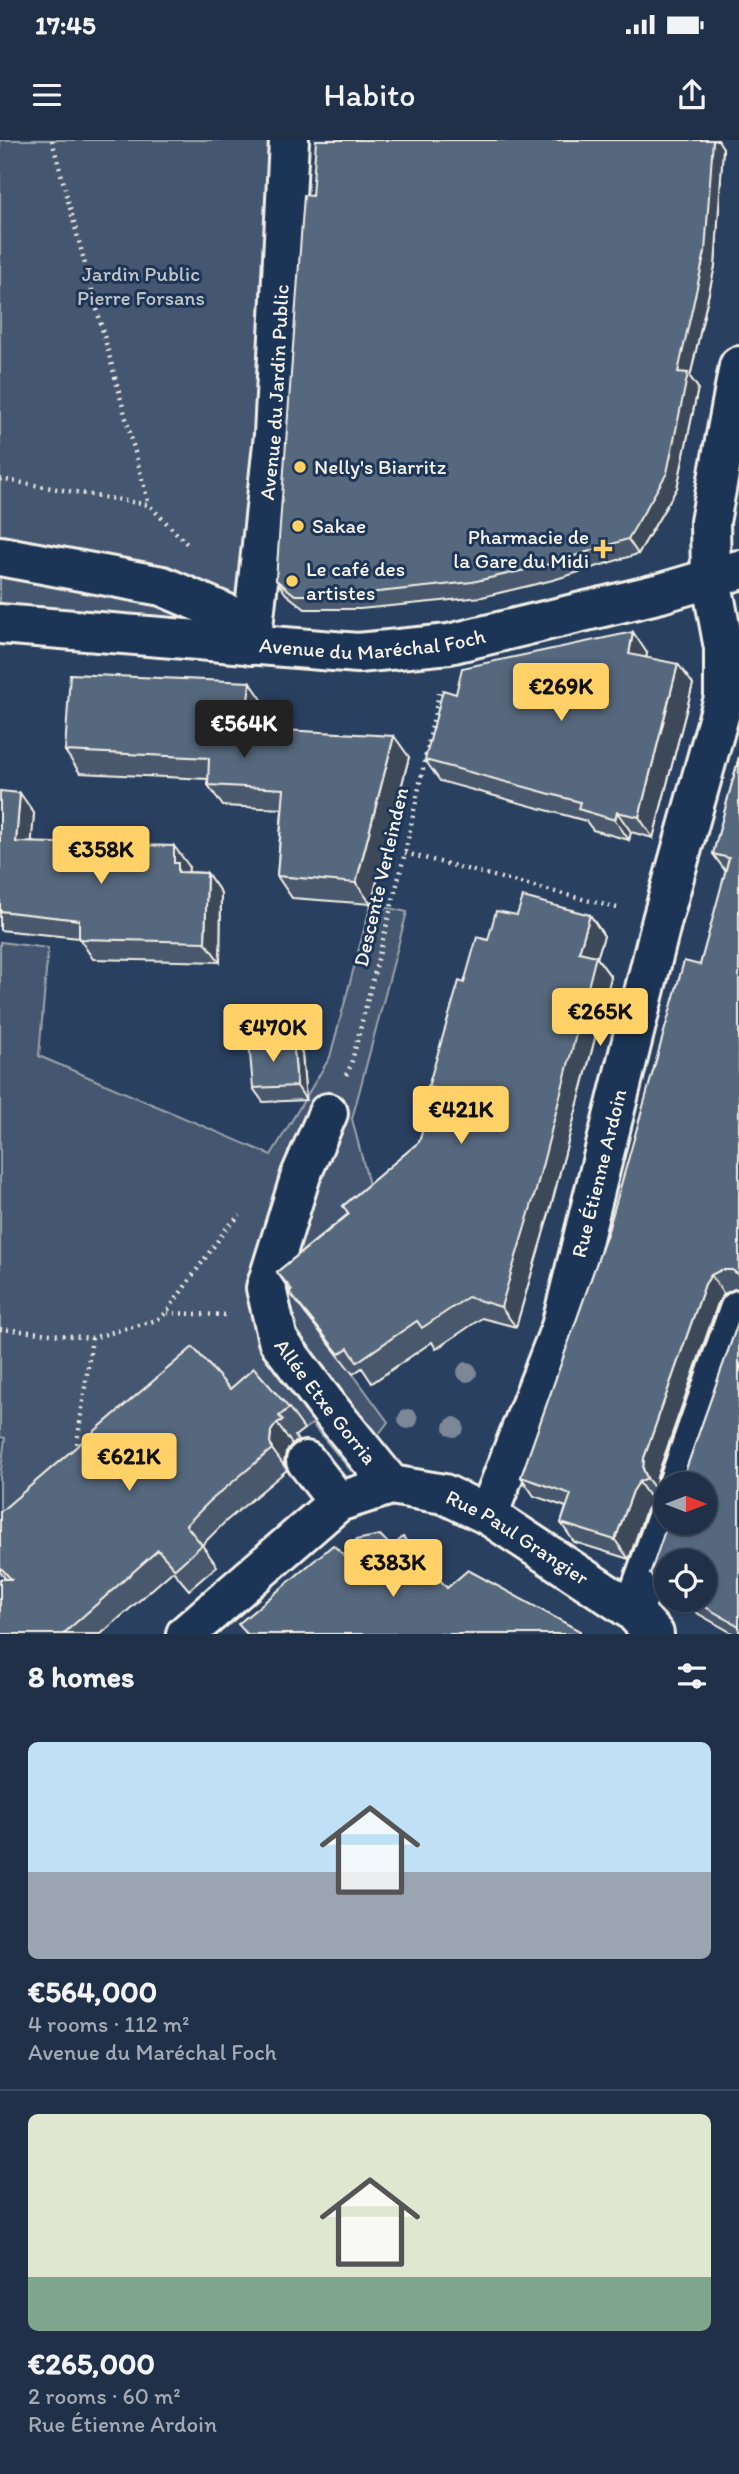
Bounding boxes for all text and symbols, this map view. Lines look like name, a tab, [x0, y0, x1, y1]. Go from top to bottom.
text: 17:45	[35, 9, 96, 41]
icon: menu	[28, 76, 66, 114]
text: Habito	[324, 76, 415, 114]
icon: share	[673, 76, 711, 114]
park label: Jardin Public Pierre Forsans	[77, 261, 205, 310]
street label: Avenue du Jardin Public	[254, 284, 294, 501]
place label: Nelly's Biarritz	[314, 454, 447, 479]
marker: Nelly's Biarritz	[292, 459, 308, 475]
place label: Sakae	[312, 513, 366, 538]
marker: Sakae	[290, 518, 306, 534]
place label: Pharmacie de la Gare du Midi	[453, 524, 589, 573]
marker: Pharmacie de la Gare du Midi	[595, 541, 611, 557]
place label: Le café des artistes	[306, 556, 405, 605]
marker: Le café des artistes	[284, 573, 300, 589]
street label: Avenue du Maréchal Foch	[258, 623, 488, 665]
pin: €269K	[512, 664, 610, 723]
text: €269K	[529, 672, 593, 700]
pin: €564K	[195, 700, 293, 760]
text: €564K	[211, 709, 277, 737]
street label: Descente Verleinden	[348, 785, 413, 969]
pin: €358K	[52, 826, 150, 886]
text: €358K	[68, 835, 134, 863]
pin: €265K	[551, 988, 649, 1048]
text: €265K	[568, 997, 632, 1025]
pin: €470K	[224, 1004, 322, 1064]
text: €470K	[239, 1013, 307, 1041]
pin: €421K	[412, 1086, 510, 1146]
street label: Rue Étienne Ardoin	[566, 1086, 632, 1260]
text: €421K	[429, 1095, 493, 1123]
street label: Allée Etxe Gorria	[269, 1334, 382, 1469]
pin: €621K	[80, 1434, 178, 1493]
text: €621K	[98, 1442, 160, 1470]
north arrow	[654, 1472, 718, 1535]
map controls	[654, 1472, 717, 1612]
street label: Rue Paul Grangier	[442, 1484, 594, 1590]
pin: €383K	[344, 1540, 442, 1599]
text: €383K	[360, 1548, 426, 1576]
button: locate	[654, 1549, 717, 1612]
icon: filters	[673, 1657, 711, 1695]
text: 8 homes	[28, 1658, 135, 1695]
icon: home	[307, 1787, 433, 1913]
text: €564,000	[28, 1973, 157, 2010]
text: 4 rooms · 112 m²	[28, 2010, 189, 2038]
text: Avenue du Maréchal Foch	[28, 2038, 277, 2066]
icon: home	[307, 2159, 433, 2285]
text: €265,000	[28, 2345, 155, 2382]
text: 2 rooms · 60 m²	[28, 2382, 181, 2410]
text: Rue Étienne Ardoin	[28, 2410, 217, 2438]

